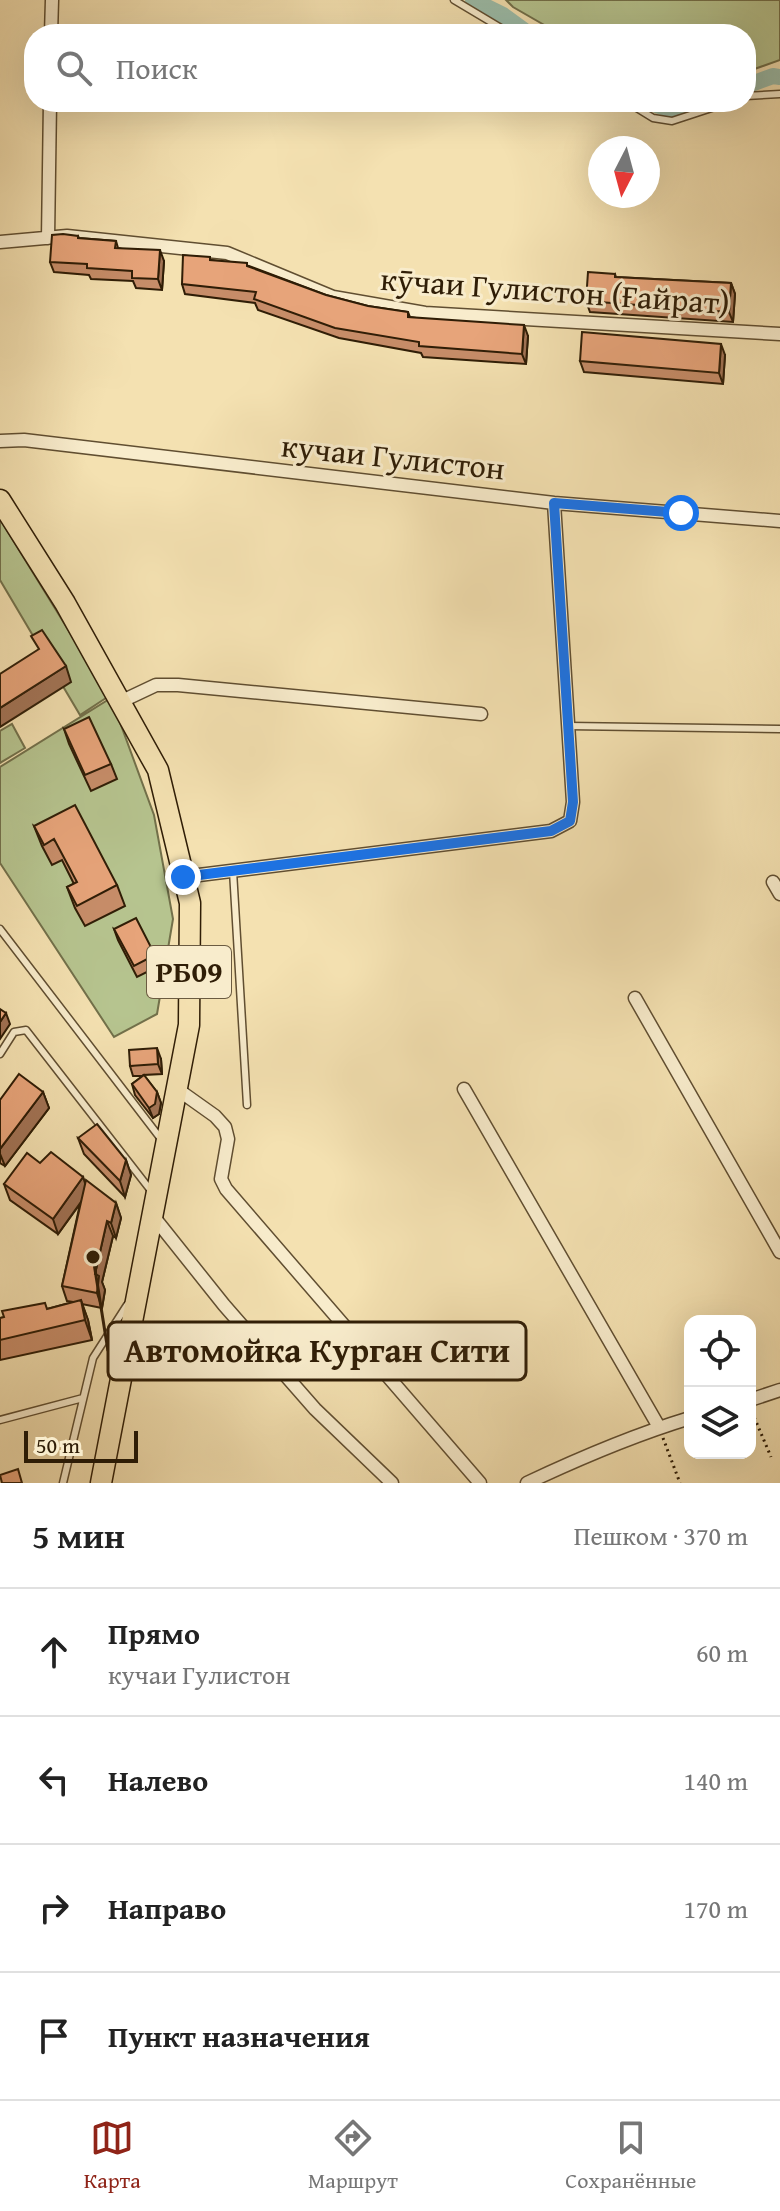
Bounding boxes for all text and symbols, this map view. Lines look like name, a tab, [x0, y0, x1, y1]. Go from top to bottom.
search box	[24, 24, 756, 112]
icon: search	[52, 46, 96, 90]
text: Поиск	[116, 46, 198, 90]
north arrow	[588, 136, 660, 208]
street label: кӯчаи Гулистон (Ғайрат)	[379, 255, 731, 326]
street label: кучаи Гулистон	[279, 421, 507, 492]
route start	[663, 495, 699, 531]
route end	[165, 859, 201, 895]
road number: РБ09	[147, 946, 231, 998]
map controls	[684, 1315, 756, 1459]
button: locate	[684, 1315, 756, 1387]
callout: Автомойка Курган Сити	[108, 1322, 526, 1380]
text: Автомойка Курган Сити	[124, 1325, 510, 1374]
button: layers	[684, 1387, 756, 1459]
scale bar	[24, 1427, 138, 1463]
text: 50 m	[36, 1429, 80, 1461]
text: 5 мин	[32, 1511, 125, 1560]
text: Пешком · 370 m	[574, 1516, 748, 1555]
text: Прямо	[108, 1611, 200, 1655]
icon: ahead	[32, 1630, 76, 1674]
text: 60 m	[696, 1633, 748, 1672]
text: кучаи Гулистон	[108, 1655, 290, 1694]
icon: left	[32, 1758, 76, 1802]
text: Налево	[108, 1758, 208, 1802]
text: 140 m	[683, 1761, 748, 1800]
icon: right	[32, 1886, 76, 1930]
text: Направо	[108, 1886, 226, 1930]
text: 170 m	[683, 1889, 748, 1928]
icon: arrive	[32, 2014, 76, 2058]
text: Пункт назначения	[108, 2014, 370, 2058]
tab: Карта	[84, 2116, 141, 2196]
tab: Маршрут	[308, 2116, 398, 2196]
tab: Сохранённые	[565, 2116, 696, 2196]

